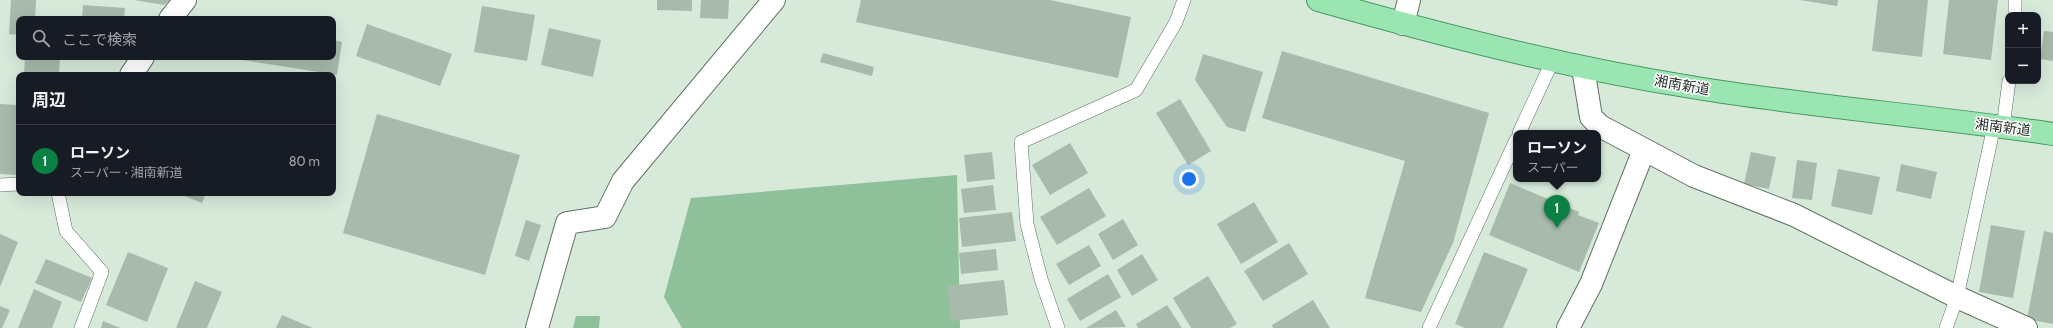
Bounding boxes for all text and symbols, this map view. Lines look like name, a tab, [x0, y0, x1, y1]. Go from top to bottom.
map controls	[2005, 12, 2041, 84]
button: +	[2005, 12, 2041, 48]
search box	[16, 16, 336, 60]
icon: search	[30, 27, 52, 49]
text: ここで検索	[62, 31, 137, 49]
button: −	[2005, 48, 2041, 84]
street label: 湘南新道	[1653, 71, 1711, 99]
text: 周辺	[32, 90, 66, 110]
street label: 湘南新道	[1974, 115, 2032, 139]
popup	[1513, 130, 1601, 182]
text: ローソン	[1527, 139, 1587, 157]
text: ローソン	[70, 144, 130, 162]
text: 1	[43, 153, 47, 169]
text: 80 m	[289, 153, 320, 169]
text: スーパー	[1527, 159, 1579, 175]
text: スーパー · 湘南新道	[70, 164, 183, 180]
your location	[1179, 169, 1199, 189]
pin: 1	[1544, 195, 1570, 228]

